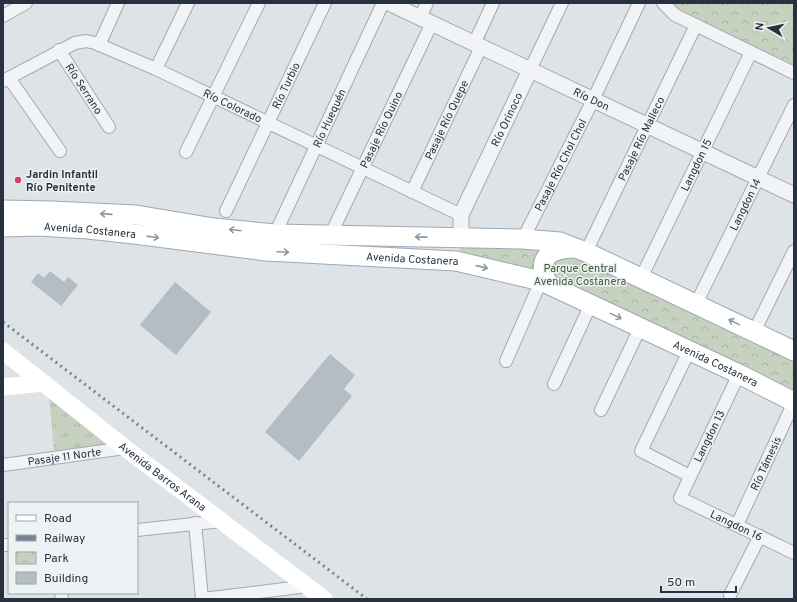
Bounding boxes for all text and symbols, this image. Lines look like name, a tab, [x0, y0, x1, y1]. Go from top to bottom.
north arrow	[749, 8, 789, 48]
text: N	[753, 22, 768, 32]
street label: Río Turbio	[270, 60, 304, 112]
street label: Río Serrano	[62, 61, 105, 117]
street label: Pasaje Río Quepe	[422, 78, 472, 162]
street label: Río Don	[571, 85, 611, 114]
street label: Río Colorado	[200, 87, 264, 127]
street label: Río Huequén	[310, 87, 350, 150]
street label: Pasaje Río Quino	[358, 89, 406, 171]
street label: Río Orinoco	[489, 90, 526, 149]
street label: Pasaje Río Malleco	[616, 95, 668, 183]
street label: Pasaje Río Chol Chol	[532, 117, 590, 214]
street label: Langdon 15	[678, 136, 716, 194]
place label: Jardin Infantil Río Penitente	[26, 168, 98, 195]
marker: Jardin Infantil Río Penitente	[13, 175, 23, 185]
street label: Langdon 14	[727, 176, 765, 233]
one-way arrow	[100, 210, 113, 217]
street label: Avenida Costanera	[43, 220, 137, 242]
one-way arrow	[229, 226, 242, 234]
one-way arrow	[147, 233, 160, 241]
one-way arrow	[415, 233, 428, 241]
one-way arrow	[276, 248, 289, 256]
street label: Avenida Costanera	[366, 250, 459, 269]
park label: Parque Central Avenida Costanera	[534, 262, 626, 289]
one-way arrow	[475, 264, 488, 271]
one-way arrow	[610, 313, 622, 320]
one-way arrow	[728, 318, 740, 325]
street label: Avenida Costanera	[670, 338, 760, 391]
street label: Langdon 13	[691, 408, 729, 465]
street label: Río Támesis	[748, 434, 785, 493]
street label: Avenida Barros Arana	[115, 439, 209, 515]
street label: Pasaje 11 Norte	[27, 445, 102, 469]
legend	[8, 502, 138, 594]
street label: Langdon 16	[708, 508, 764, 545]
text: Road	[44, 511, 72, 527]
text: Railway	[44, 531, 85, 547]
text: Park	[44, 551, 69, 567]
scale bar	[661, 568, 736, 594]
text: Building	[44, 571, 88, 587]
text: 50 m	[667, 575, 695, 591]

